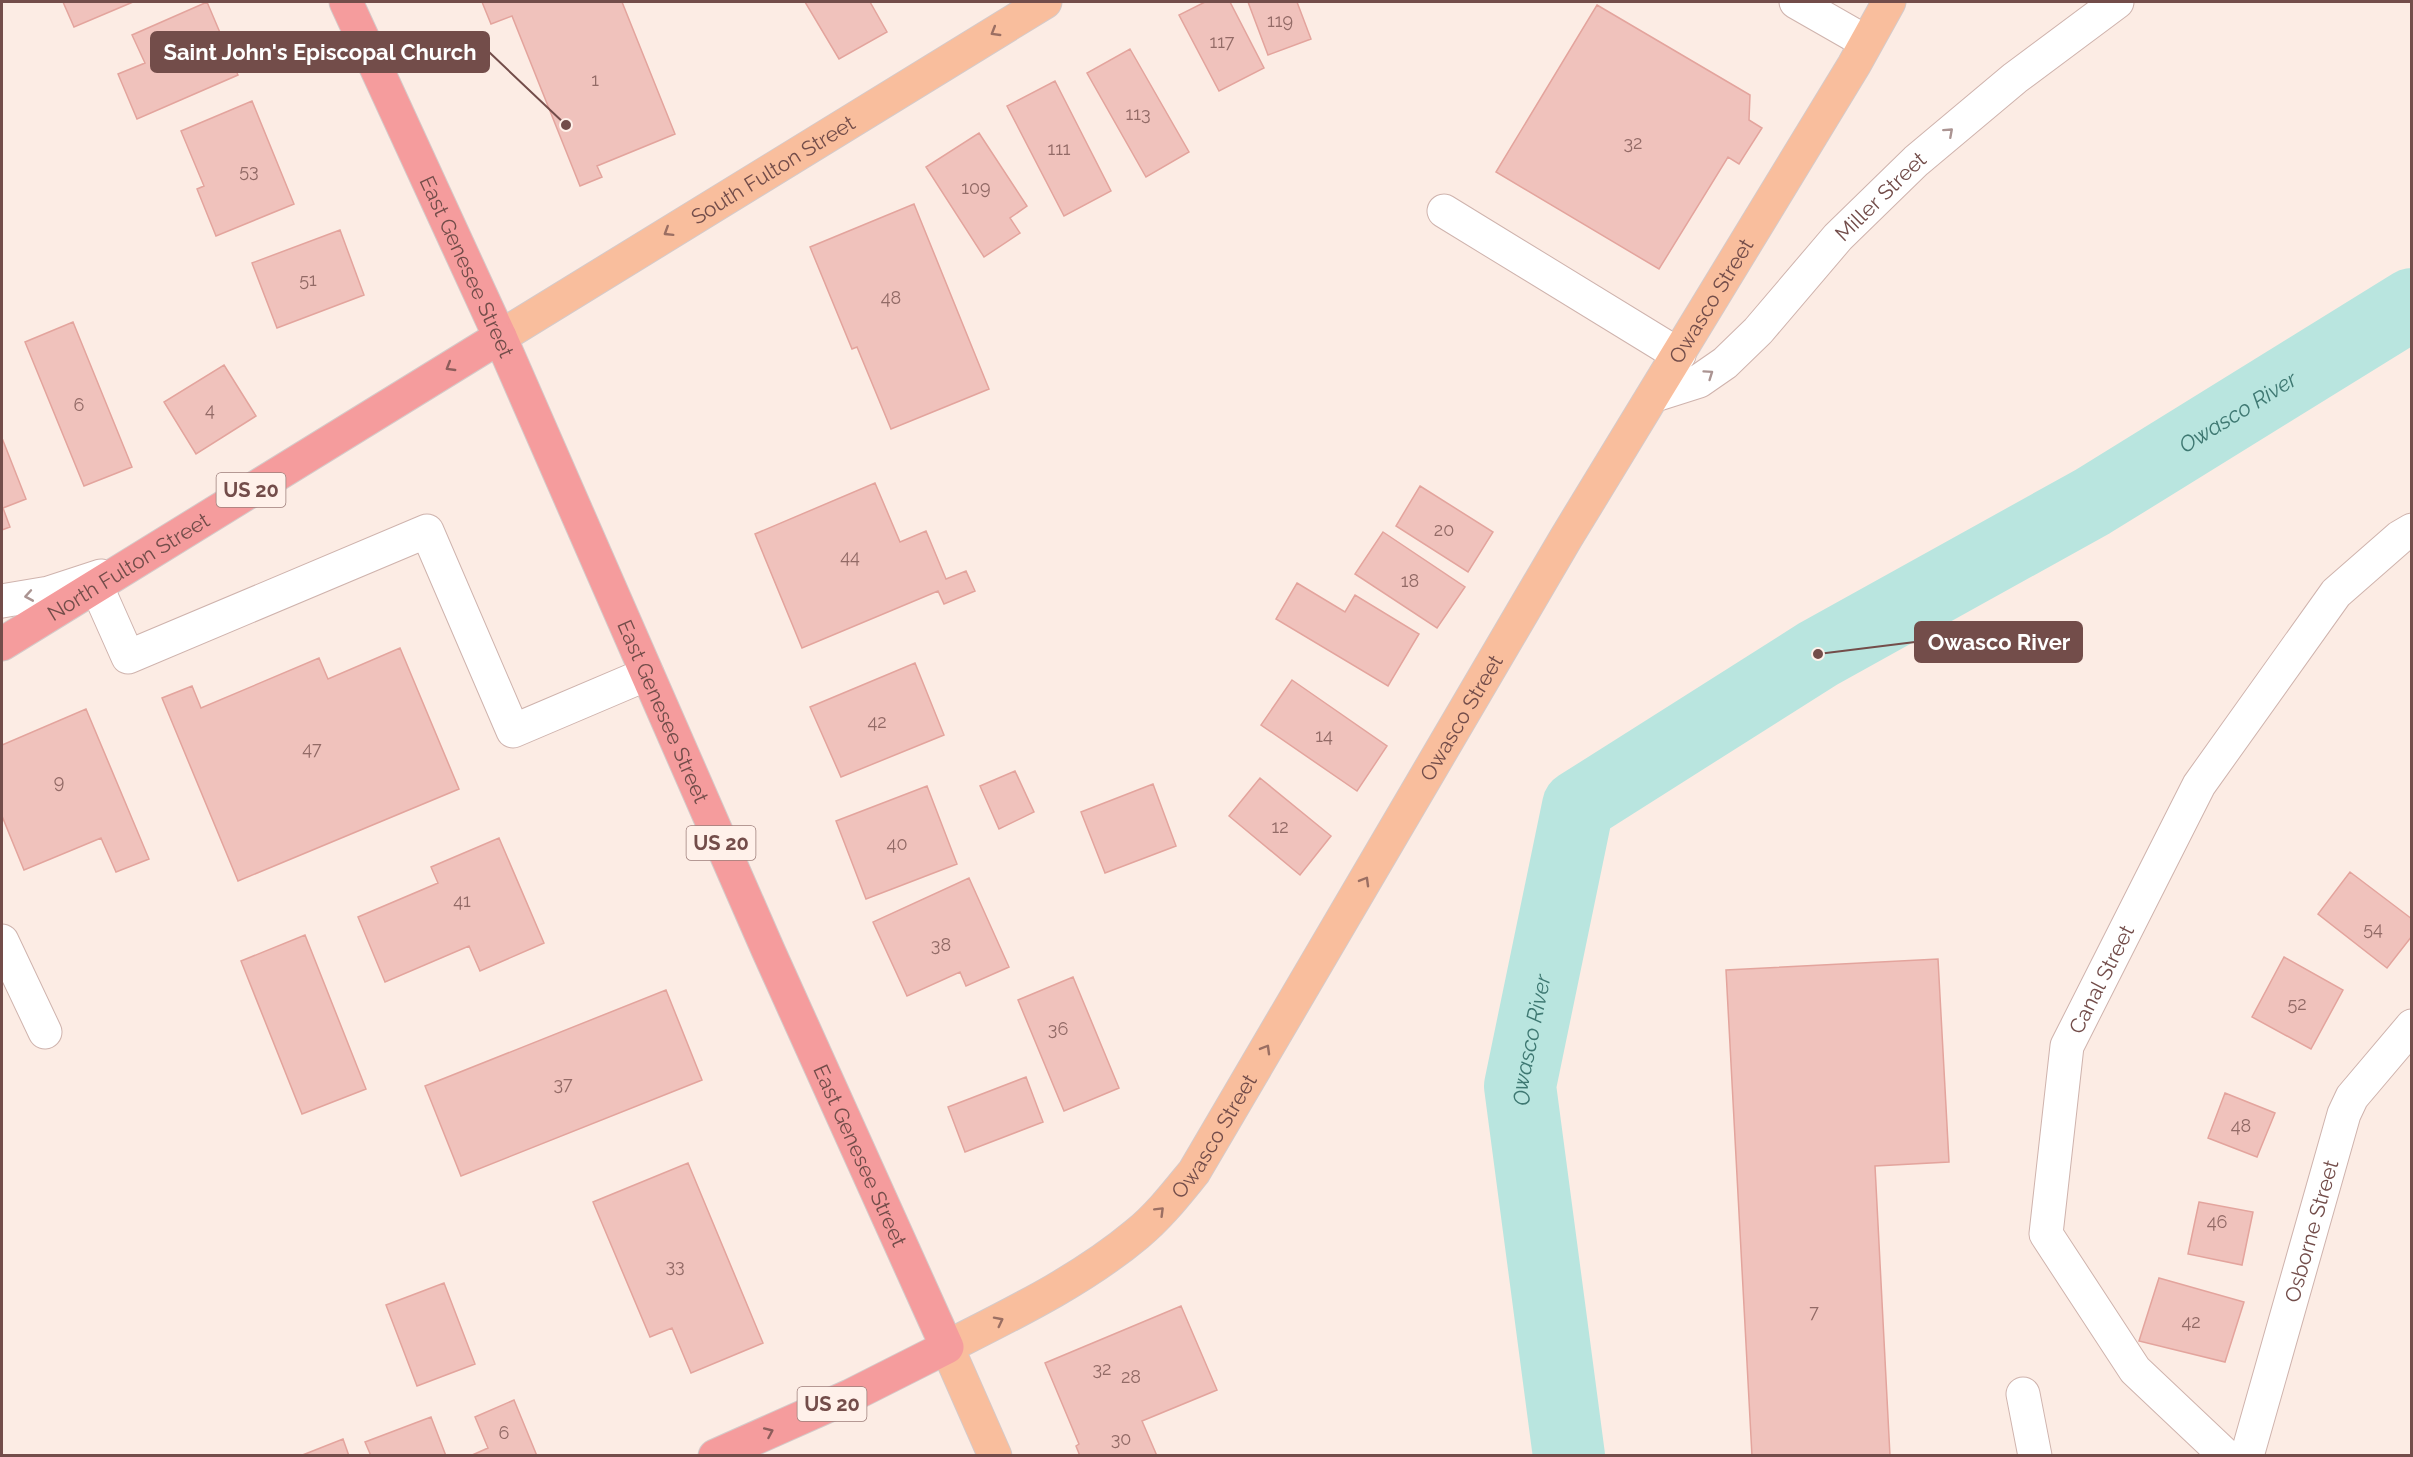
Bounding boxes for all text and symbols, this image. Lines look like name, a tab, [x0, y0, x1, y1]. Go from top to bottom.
house number: 119	[1267, 10, 1293, 31]
one-way arrow	[991, 24, 1001, 36]
house number: 117	[1210, 31, 1235, 52]
callout: Saint John's Episcopal Church	[151, 32, 489, 72]
text: Saint John's Episcopal Church	[164, 39, 476, 65]
house number: 1	[591, 69, 599, 90]
house number: 113	[1125, 103, 1151, 124]
street label: South Fulton Street	[686, 110, 859, 229]
one-way arrow	[1942, 128, 1953, 139]
house number: 32	[1624, 132, 1643, 153]
house number: 111	[1047, 138, 1071, 159]
street label: Miller Street	[1829, 146, 1931, 246]
house number: 53	[239, 160, 259, 181]
street label: East Genesee Street	[415, 172, 520, 361]
house number: 109	[961, 177, 991, 198]
one-way arrow	[664, 225, 674, 237]
street label: Owasco Street	[1663, 234, 1758, 368]
house number: 51	[299, 269, 317, 290]
house number: 48	[881, 287, 901, 308]
one-way arrow	[446, 360, 456, 372]
water label: Owasco River	[2174, 365, 2303, 458]
one-way arrow	[1702, 370, 1713, 381]
house number: 6	[74, 394, 85, 415]
house number: 4	[205, 399, 215, 420]
road number: US 20	[216, 473, 286, 507]
street label: North Fulton Street	[42, 507, 214, 626]
house number: 20	[1434, 519, 1454, 540]
house number: 44	[840, 546, 860, 567]
house number: 18	[1401, 570, 1419, 591]
one-way arrow	[25, 590, 34, 602]
street label: East Genesee Street	[613, 616, 714, 806]
callout: Owasco River	[1915, 622, 2082, 662]
text: Owasco River	[1928, 629, 2071, 655]
street label: Owasco Street	[1414, 650, 1507, 785]
house number: 42	[867, 711, 887, 732]
house number: 14	[1315, 725, 1333, 746]
house number: 47	[302, 738, 322, 759]
house number: 9	[54, 771, 64, 792]
house number: 12	[1271, 816, 1289, 837]
road number: US 20	[686, 826, 756, 860]
house number: 40	[887, 833, 907, 854]
one-way arrow	[1357, 877, 1369, 887]
house number: 41	[453, 890, 471, 911]
house number: 54	[2363, 918, 2383, 939]
street label: Canal Street	[2063, 921, 2139, 1037]
house number: 38	[931, 934, 951, 955]
water label: Owasco River	[1506, 971, 1556, 1108]
house number: 52	[2287, 993, 2307, 1014]
house number: 36	[1048, 1018, 1068, 1039]
one-way arrow	[1259, 1045, 1270, 1055]
street label: East Genesee Street	[809, 1060, 913, 1250]
street label: Owasco Street	[1165, 1069, 1261, 1203]
house number: 37	[553, 1073, 573, 1094]
house number: 48	[2231, 1115, 2251, 1136]
street label: Osborne Street	[2279, 1157, 2343, 1305]
one-way arrow	[1152, 1208, 1163, 1219]
house number: 46	[2207, 1211, 2227, 1232]
house number: 33	[665, 1255, 685, 1276]
house number: 7	[1809, 1301, 1819, 1322]
house number: 42	[2181, 1311, 2201, 1332]
one-way arrow	[993, 1316, 1004, 1328]
house number: 32	[1093, 1358, 1112, 1379]
house number: 28	[1121, 1366, 1141, 1387]
road number: US 20	[798, 1387, 866, 1421]
house number: 6	[499, 1422, 510, 1443]
one-way arrow	[762, 1427, 773, 1439]
house number: 30	[1111, 1428, 1131, 1449]

